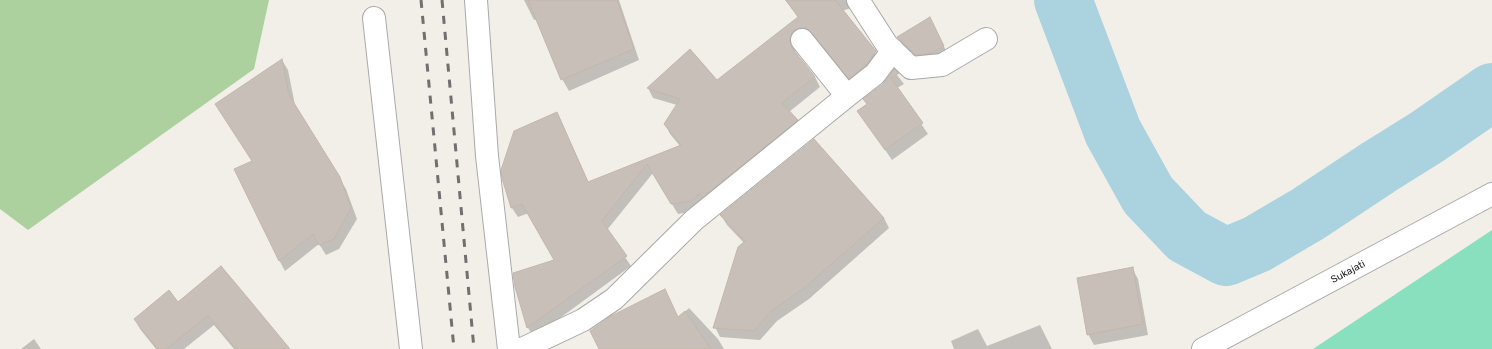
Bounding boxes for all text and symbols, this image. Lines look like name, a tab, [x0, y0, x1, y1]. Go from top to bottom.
street label: Sukajati	[1329, 258, 1367, 286]

